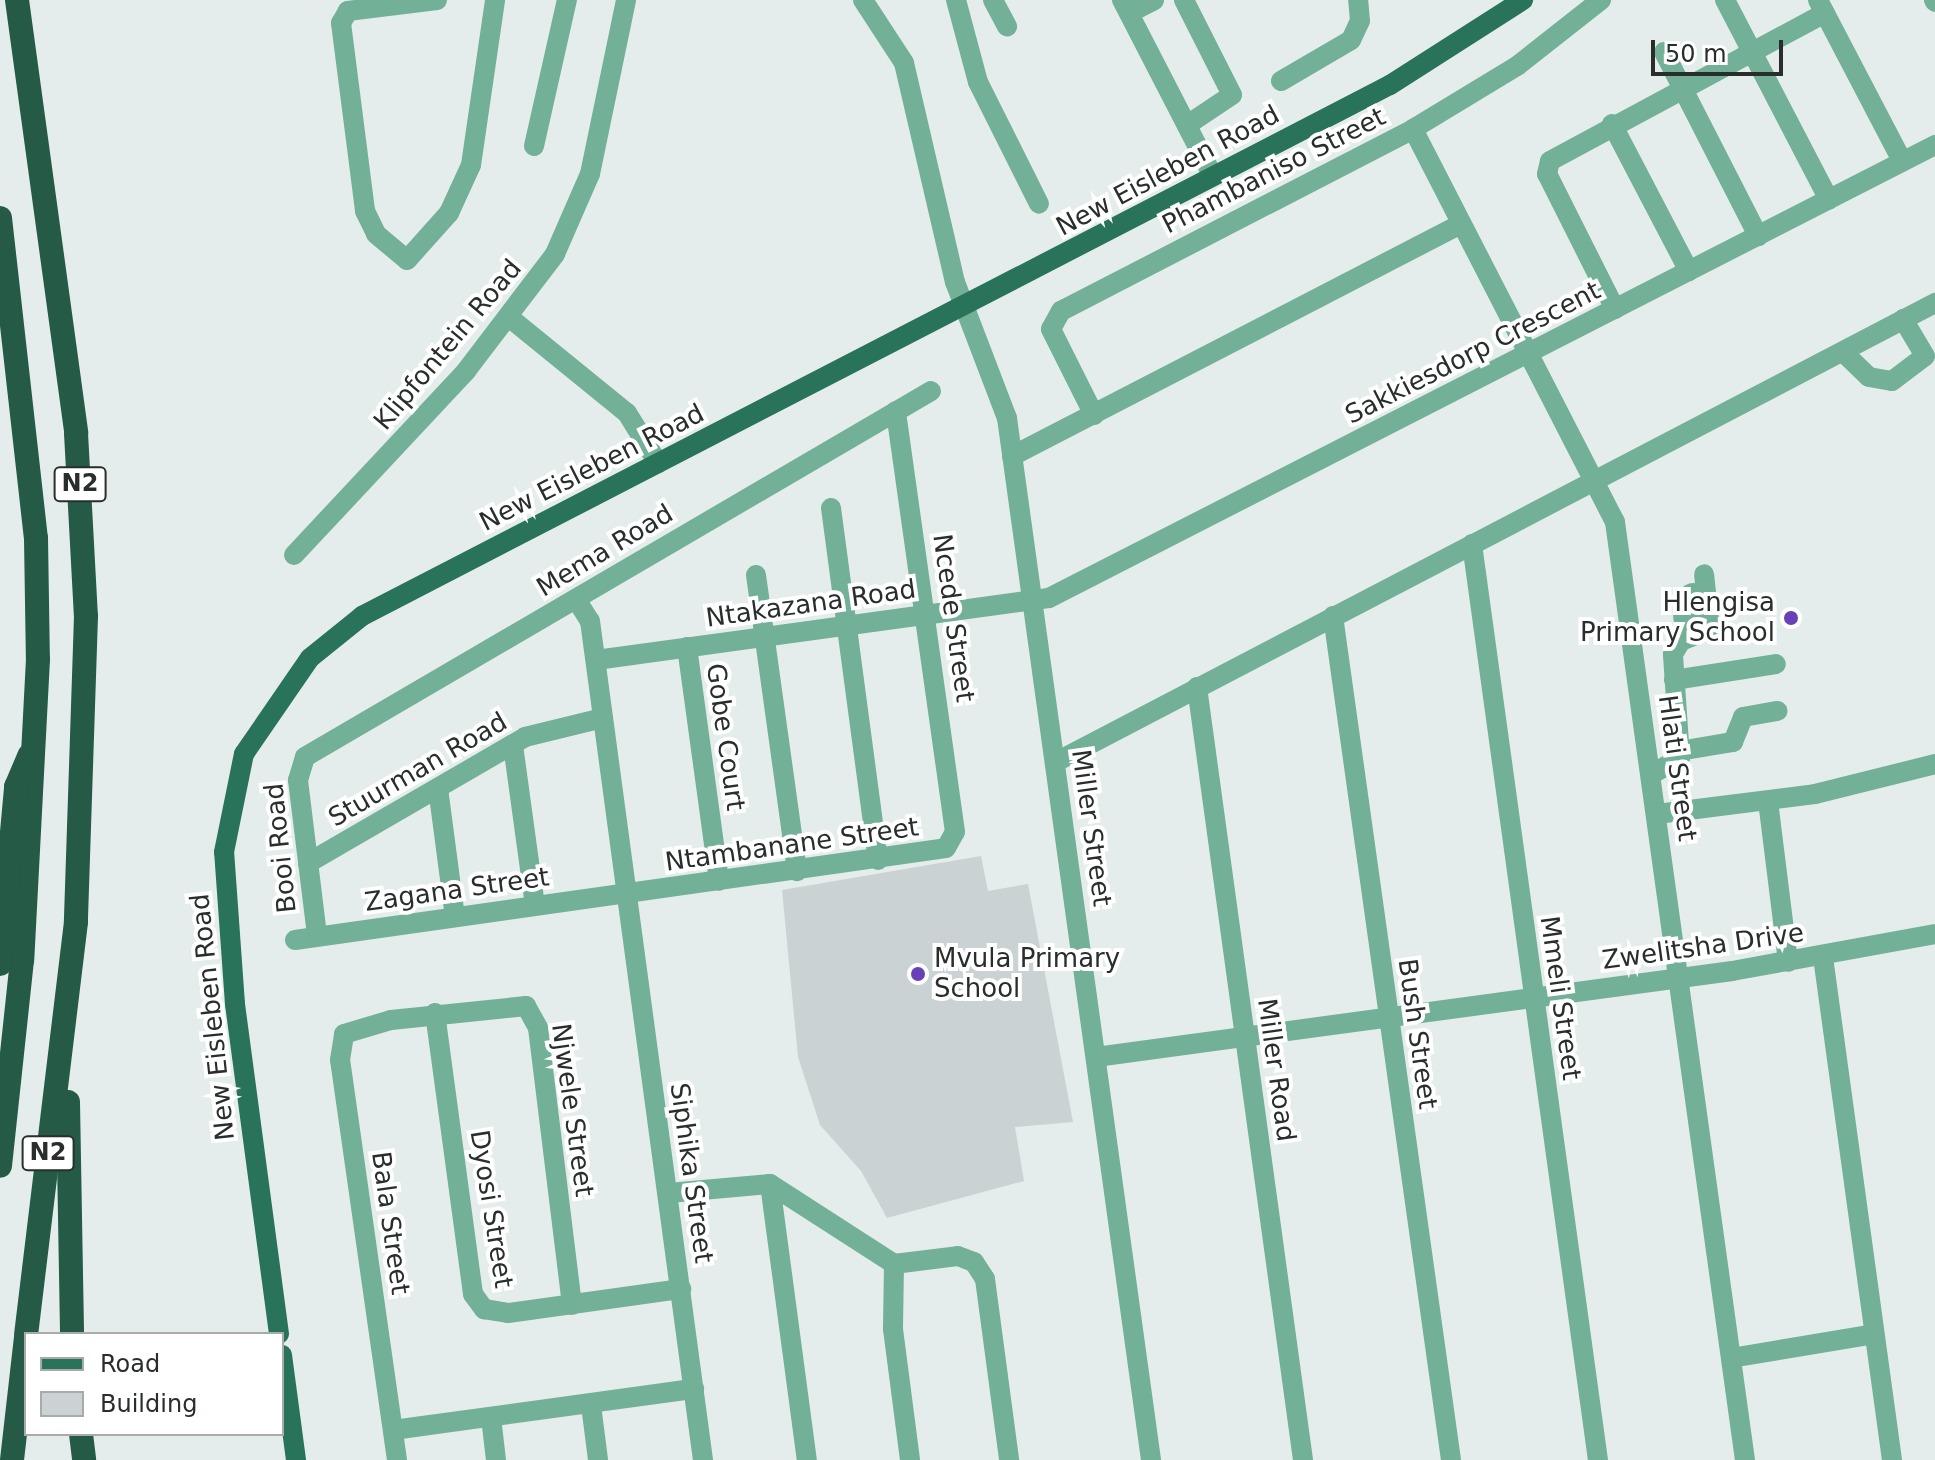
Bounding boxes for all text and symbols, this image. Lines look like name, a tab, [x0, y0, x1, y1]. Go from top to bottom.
scale bar	[1655, 24, 1787, 74]
text: 50 m	[1665, 40, 1727, 68]
street label: New Eisleben Road	[1051, 99, 1285, 243]
street label: Phambaniso Street	[1157, 101, 1391, 241]
street label: Klipfontein Road	[368, 253, 528, 437]
street label: Sakkiesdorp Crescent	[1340, 275, 1606, 431]
street label: New Eisleben Road	[474, 398, 710, 538]
road number: N2	[52, 464, 108, 504]
street label: Mema Road	[531, 498, 679, 604]
street label: Ncede Street	[926, 532, 980, 704]
street label: Ntakazana Road	[704, 574, 918, 634]
place label: Hlengisa Primary School	[1580, 587, 1775, 648]
marker: Hlengisa Primary School	[1782, 609, 1800, 627]
street label: Gobe Court	[699, 661, 751, 813]
street label: Hlati Street	[1651, 693, 1703, 843]
street label: Stuurman Road	[323, 706, 513, 834]
street label: Miller Street	[1065, 748, 1117, 908]
street label: Booi Road	[259, 782, 303, 914]
street label: Ntambanane Street	[663, 812, 921, 878]
street label: Zagana Street	[363, 862, 551, 918]
street label: New Eisleben Road	[185, 892, 241, 1142]
street label: Mmeli Street	[1533, 914, 1587, 1082]
street label: Zwelitsha Drive	[1600, 917, 1806, 977]
place label: Mvula Primary School	[934, 943, 1120, 1004]
street label: Bush Street	[1391, 957, 1443, 1111]
marker: Mvula Primary School	[909, 965, 927, 983]
street label: Miller Road	[1251, 996, 1301, 1144]
street label: Njwele Street	[544, 1021, 600, 1199]
street label: Siphika Street	[663, 1081, 719, 1265]
street label: Dyosi Street	[463, 1128, 519, 1290]
road number: N2	[20, 1133, 76, 1173]
street label: Bala Street	[365, 1149, 415, 1297]
legend	[24, 1332, 284, 1436]
text: Road	[100, 1350, 160, 1378]
text: Building	[100, 1390, 197, 1418]

